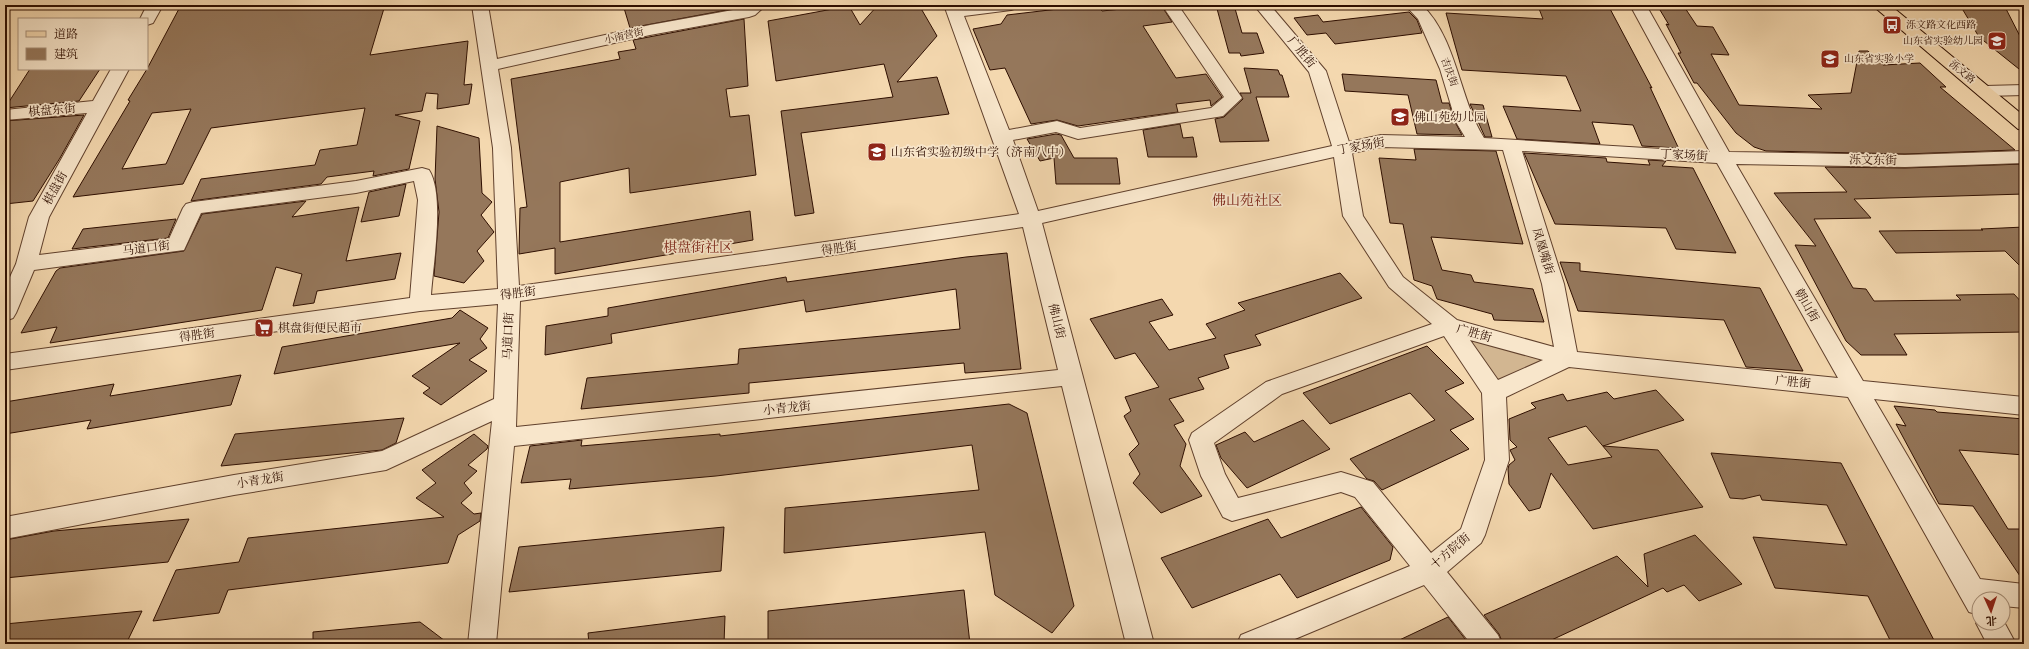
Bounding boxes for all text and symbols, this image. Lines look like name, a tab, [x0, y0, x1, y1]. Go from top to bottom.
bus stop icon: 泺文路文化西路	[1881, 14, 1903, 36]
legend	[18, 18, 148, 70]
place label: 泺文路文化西路	[1906, 18, 1976, 32]
street label: 小南营街	[603, 25, 645, 47]
text: 道路	[54, 26, 78, 42]
school or university icon: 山东省实验幼儿园	[1986, 30, 2008, 52]
street label: 广胜街	[1284, 33, 1320, 72]
place label: 山东省实验幼儿园	[1903, 34, 1983, 48]
text: 建筑	[54, 46, 78, 62]
school or university icon: 山东省实验小学	[1819, 48, 1841, 70]
place label: 山东省实验小学	[1844, 52, 1914, 66]
street label: 吉庆街	[1437, 56, 1461, 88]
street label: 泺文路	[1946, 57, 1978, 87]
street label: 棋盘东街	[27, 100, 78, 120]
school or university icon: 佛山苑幼儿园	[1389, 106, 1411, 128]
place label: 佛山苑幼儿园	[1414, 109, 1486, 125]
street label: 丁家场街	[1336, 134, 1387, 158]
school or university icon: 山东省实验初级中学（济南八中）	[866, 141, 888, 163]
place label: 山东省实验初级中学（济南八中）	[891, 144, 1071, 160]
street label: 丁家场街	[1660, 146, 1709, 164]
street label: 泺文东街	[1849, 152, 1898, 168]
street label: 棋盘街	[39, 168, 71, 208]
district label: 佛山苑社区	[1212, 191, 1282, 210]
street label: 凤凰嘴街	[1528, 226, 1558, 277]
street label: 马道口街	[121, 237, 172, 259]
street label: 得胜街	[820, 237, 859, 259]
district label: 棋盘街社区	[663, 238, 733, 257]
street label: 得胜街	[499, 283, 538, 303]
street label: 朝山街	[1791, 285, 1823, 325]
street label: 佛山街	[1045, 302, 1069, 341]
street label: 马道口街	[499, 311, 517, 360]
supermarket icon: 棋盘街便民超市	[253, 317, 275, 339]
place label: 棋盘街便民超市	[278, 320, 362, 336]
street label: 广胜街	[1454, 320, 1494, 346]
street label: 得胜街	[178, 324, 217, 345]
street label: 广胜街	[1774, 372, 1813, 392]
street label: 小青龙街	[762, 397, 813, 418]
street label: 小青龙街	[235, 468, 286, 492]
street label: 十方院街	[1427, 529, 1474, 573]
north arrow	[1971, 591, 2011, 631]
text: 北	[1986, 613, 1997, 628]

